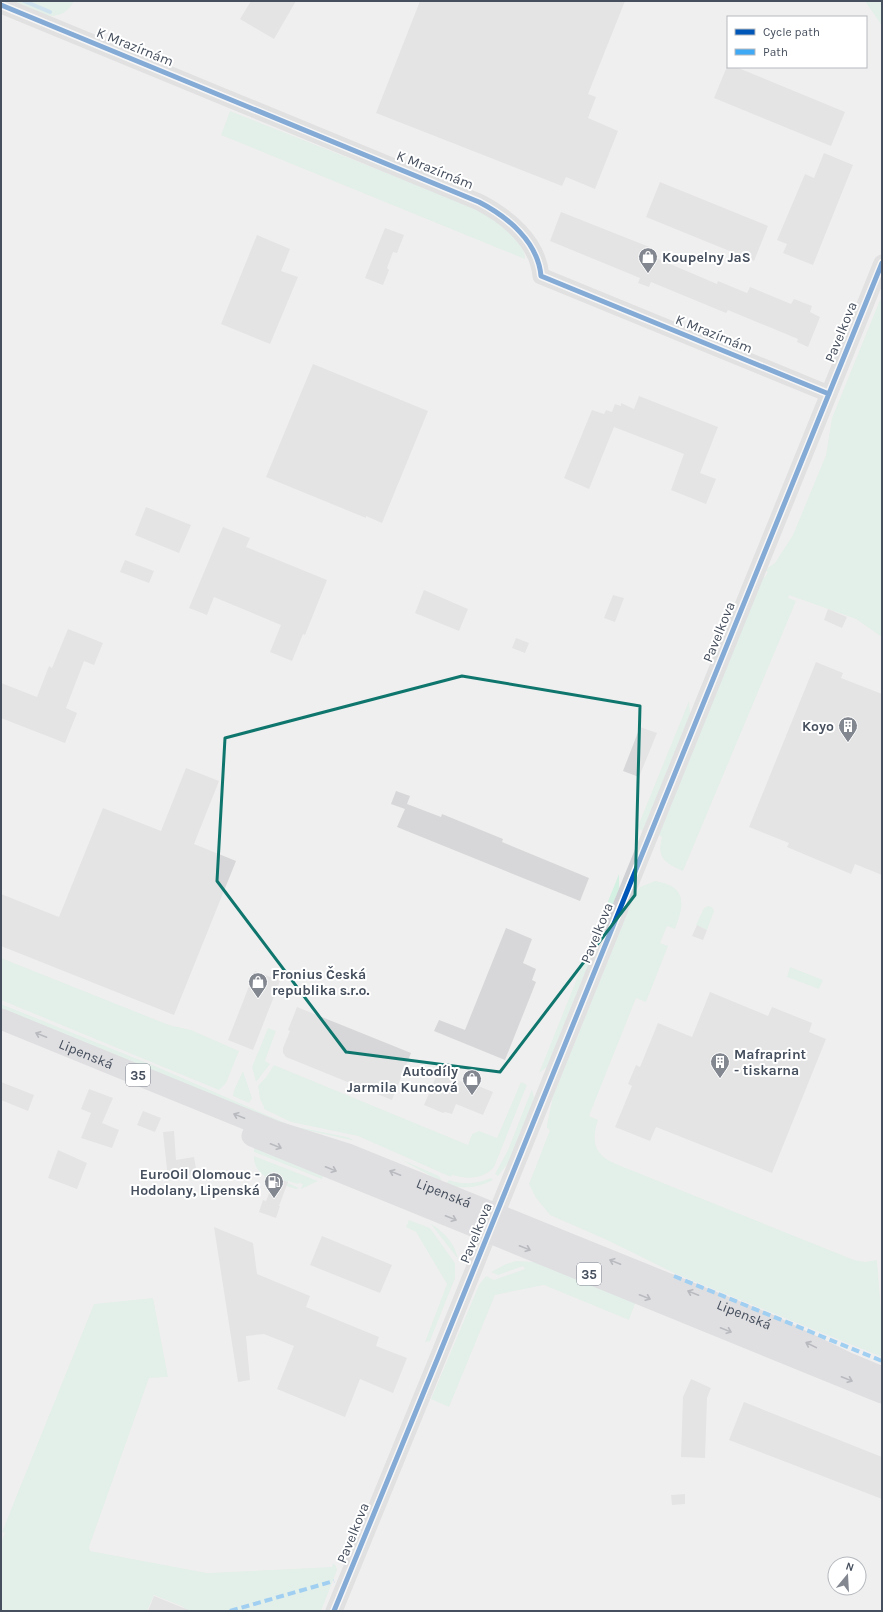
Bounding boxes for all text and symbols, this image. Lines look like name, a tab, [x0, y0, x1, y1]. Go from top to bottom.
legend	[727, 16, 867, 68]
street label: K Mrazírnám	[94, 24, 176, 70]
text: Cycle path	[763, 25, 820, 39]
text: Path	[763, 45, 788, 59]
street label: K Mrazírnám	[394, 147, 476, 193]
shop icon: Koupelny JaS	[637, 246, 659, 274]
place label: Koupelny JaS	[662, 249, 751, 266]
street label: Pavelkova	[821, 299, 861, 365]
street label: K Mrazírnám	[673, 311, 755, 357]
street label: Pavelkova	[699, 599, 739, 665]
building icon: Koyo	[837, 715, 859, 743]
place label: Koyo	[802, 718, 834, 735]
street label: Pavelkova	[577, 900, 617, 966]
place label: Fronius Česká republika s.r.o.	[272, 965, 370, 999]
shop icon: Fronius Česká republika s.r.o.	[247, 971, 269, 999]
one-way arrow	[36, 1031, 48, 1039]
street label: Lipenská	[56, 1035, 116, 1073]
place label: Mafraprint - tiskarna	[734, 1046, 807, 1079]
building icon: Mafraprint - tiskarna	[709, 1051, 731, 1079]
place label: Autodíly Jarmila Kuncová	[347, 1063, 458, 1096]
road number: 35	[126, 1064, 150, 1086]
shop icon: Autodíly Jarmila Kuncová	[461, 1068, 483, 1096]
one-way arrow	[234, 1112, 246, 1119]
one-way arrow	[269, 1143, 281, 1150]
one-way arrow	[325, 1165, 337, 1173]
place label: EuroOil Olomouc - Hodolany, Lipenská	[130, 1166, 260, 1199]
one-way arrow	[390, 1169, 402, 1176]
fuel station icon: EuroOil Olomouc - Hodolany, Lipenská	[263, 1171, 285, 1199]
street label: Lipenská	[414, 1174, 474, 1212]
street label: Pavelkova	[456, 1200, 496, 1266]
one-way arrow	[445, 1214, 457, 1222]
one-way arrow	[518, 1244, 530, 1252]
one-way arrow	[609, 1257, 621, 1265]
road number: 35	[577, 1263, 601, 1285]
one-way arrow	[687, 1289, 699, 1297]
one-way arrow	[639, 1293, 651, 1301]
street label: Lipenská	[714, 1296, 774, 1333]
one-way arrow	[720, 1326, 732, 1334]
one-way arrow	[805, 1341, 817, 1348]
one-way arrow	[840, 1375, 852, 1383]
street label: Pavelkova	[333, 1500, 373, 1566]
north arrow	[827, 1556, 867, 1596]
text: N	[844, 1560, 856, 1574]

